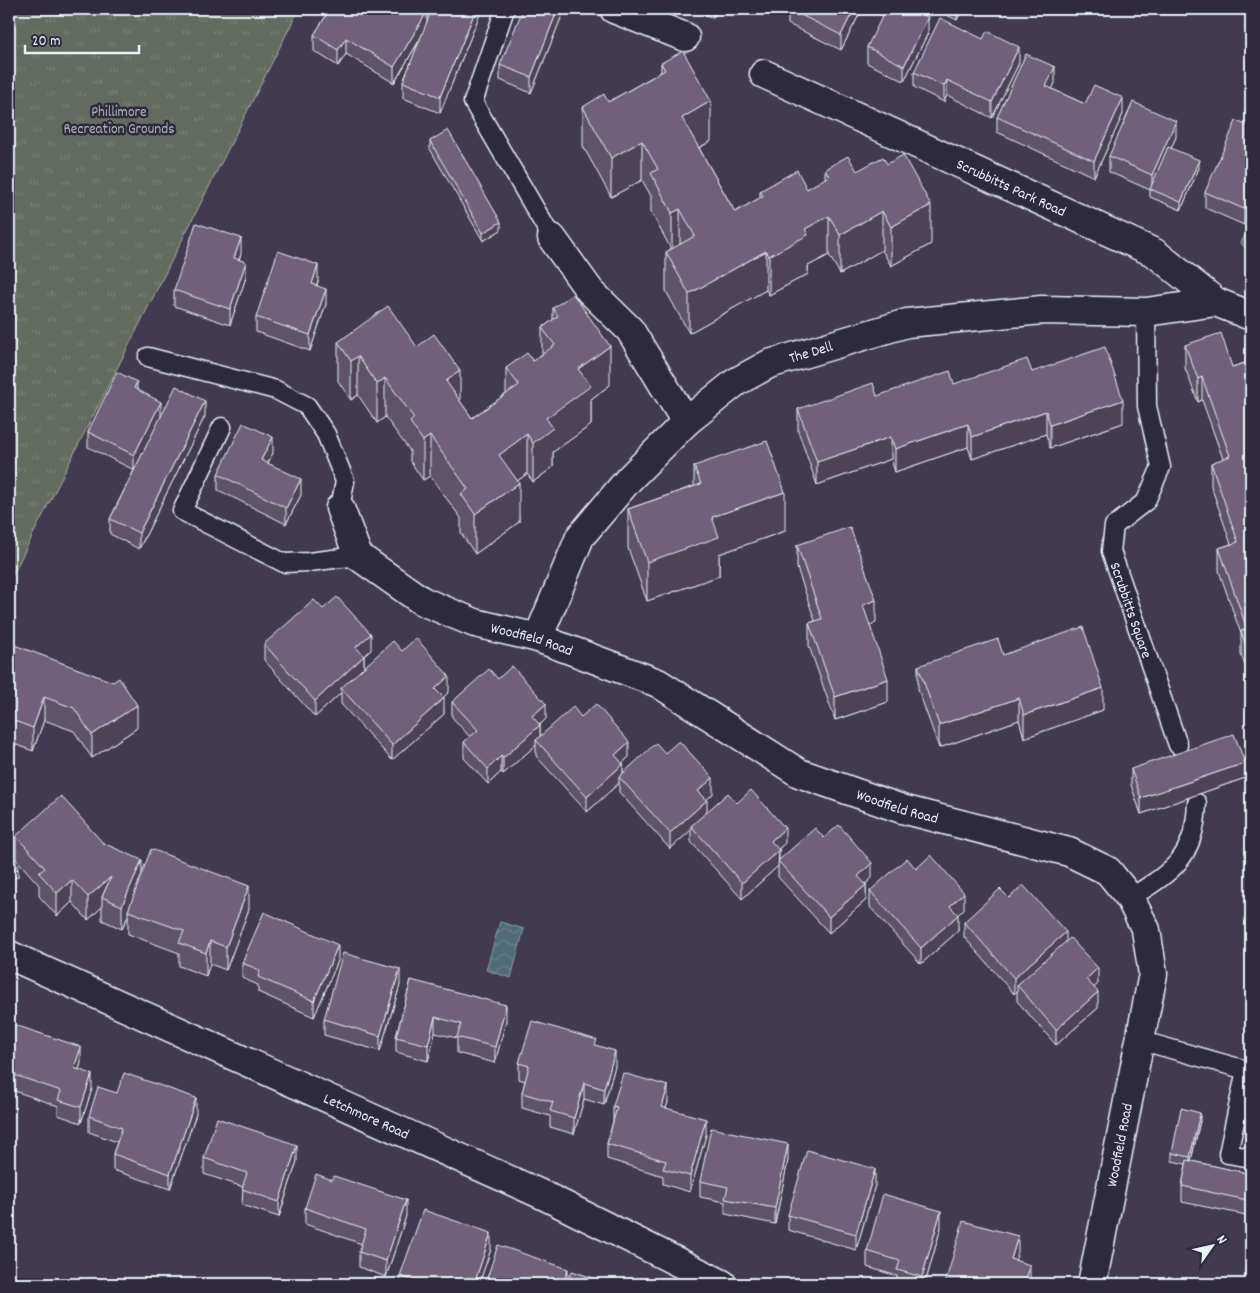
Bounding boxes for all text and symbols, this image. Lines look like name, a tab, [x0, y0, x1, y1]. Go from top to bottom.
scale bar	[25, 22, 139, 54]
text: 20 m	[32, 31, 60, 53]
park label: Phillimore Recreation Grounds	[63, 102, 175, 141]
street label: Scrubbitts Park Road	[952, 154, 1069, 224]
street label: The Dell	[787, 337, 836, 370]
street label: Scrubbitts Square	[1103, 560, 1156, 662]
street label: Woodfield Road	[488, 618, 576, 663]
street label: Woodfield Road	[853, 785, 940, 831]
street label: Letchmore Road	[319, 1089, 412, 1146]
street label: Woodfield Road	[1102, 1102, 1140, 1189]
north arrow	[1188, 1220, 1238, 1270]
text: N	[1211, 1231, 1231, 1248]

